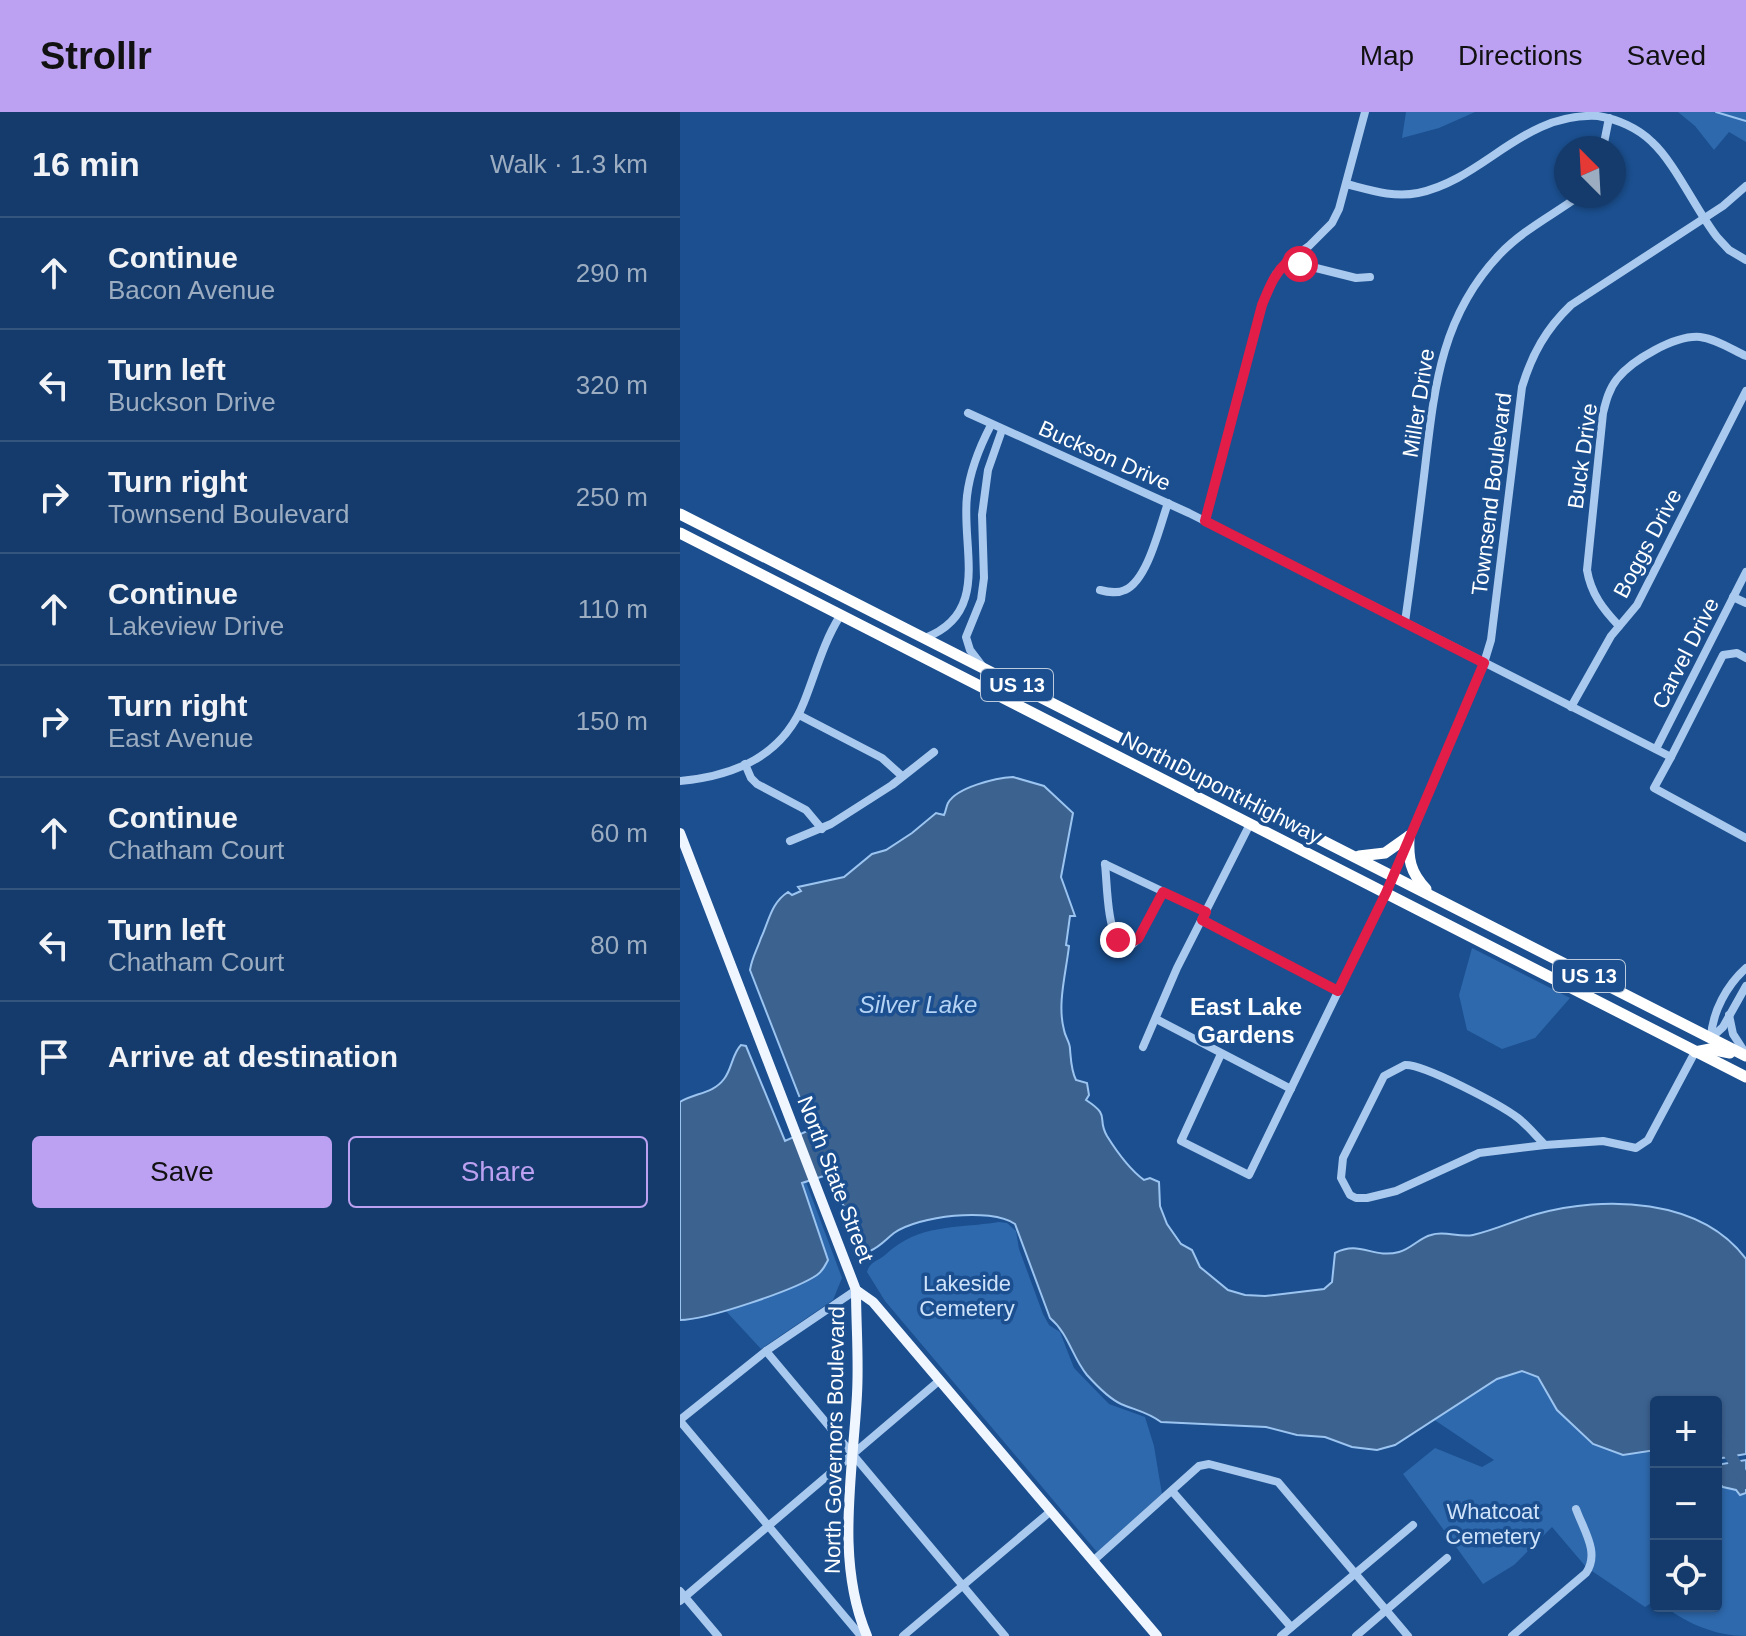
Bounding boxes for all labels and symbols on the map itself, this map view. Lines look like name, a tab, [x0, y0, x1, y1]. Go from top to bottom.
north arrow	[1554, 136, 1626, 208]
route start	[1282, 246, 1318, 282]
street label: Miller Drive	[1398, 347, 1439, 459]
street label: Townsend Boulevard	[1467, 391, 1516, 597]
street label: Buck Drive	[1563, 402, 1602, 510]
street label: Buckson Drive	[1035, 415, 1175, 496]
street label: Boggs Drive	[1608, 484, 1687, 602]
street label: Carvel Drive	[1647, 594, 1724, 713]
road number: US 13	[981, 669, 1053, 701]
street label: North Dupont Highway	[1117, 726, 1326, 849]
route end	[1100, 922, 1136, 958]
road number: US 13	[1553, 960, 1625, 992]
water label: Silver Lake	[859, 991, 977, 1018]
district label: East Lake Gardens	[1190, 993, 1302, 1048]
street label: North State Street	[792, 1093, 879, 1266]
park label: Lakeside Cemetery	[919, 1271, 1015, 1321]
street label: North Governors Boulevard	[820, 1306, 849, 1574]
park label: Whatcoat Cemetery	[1445, 1499, 1541, 1549]

